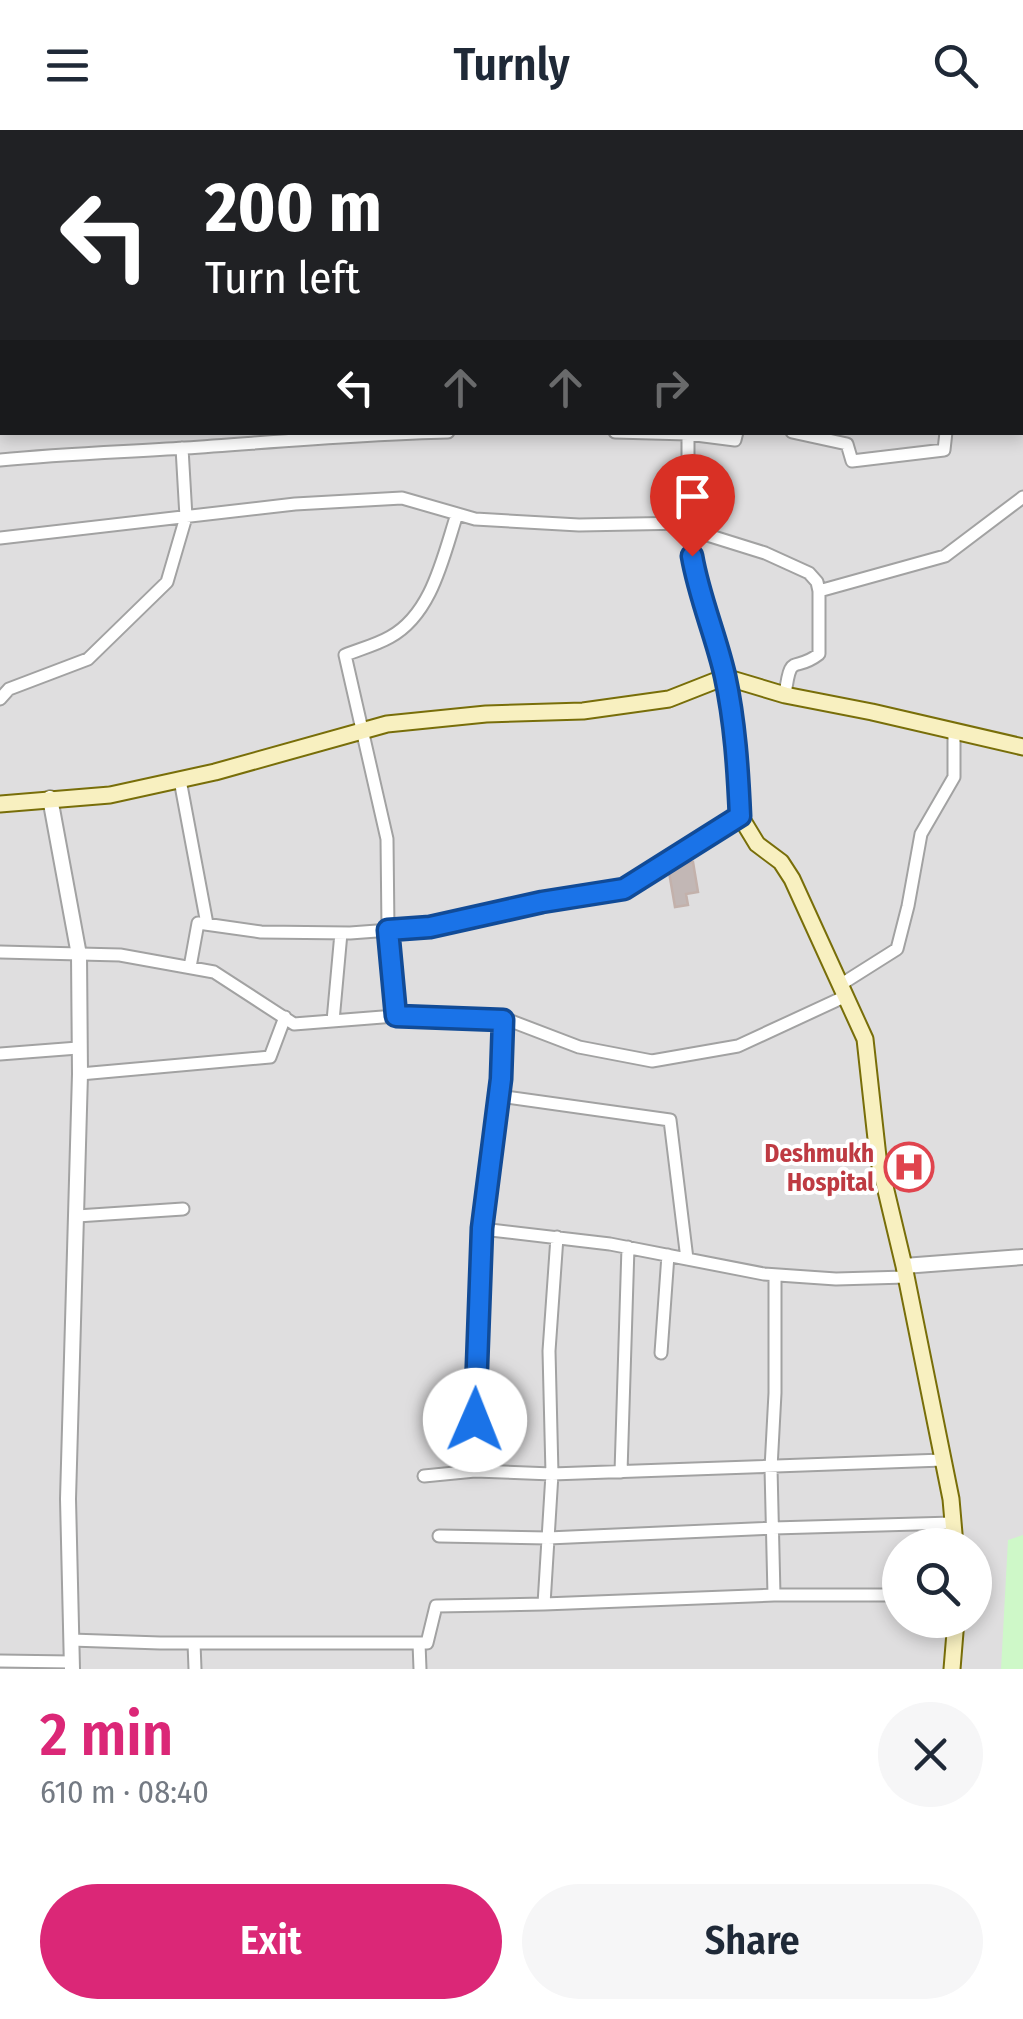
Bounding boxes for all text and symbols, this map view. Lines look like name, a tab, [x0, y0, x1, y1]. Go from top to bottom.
icon: menu	[40, 38, 95, 93]
text: Turnly	[453, 38, 570, 92]
icon: search	[928, 38, 983, 93]
text: 200 m	[205, 166, 382, 250]
icon: left	[40, 170, 170, 300]
text: Turn left	[205, 251, 360, 305]
icon: left	[328, 360, 383, 415]
icon: ahead	[433, 360, 488, 415]
icon: ahead	[538, 360, 593, 415]
icon: right	[643, 360, 698, 415]
pin	[650, 454, 735, 557]
icon: arrive	[665, 469, 720, 524]
place label: Deshmukh Hospital	[765, 1139, 874, 1198]
hospital icon: Deshmukh Hospital	[883, 1141, 935, 1193]
position arrow	[423, 1368, 527, 1472]
map controls	[882, 1528, 992, 1638]
button: search	[882, 1528, 992, 1638]
text: 2 min	[40, 1699, 173, 1771]
button: close	[878, 1702, 983, 1807]
text: 610 m · 08:40	[40, 1773, 209, 1811]
button: Exit	[40, 1884, 502, 1999]
button: Share	[522, 1884, 983, 1999]

